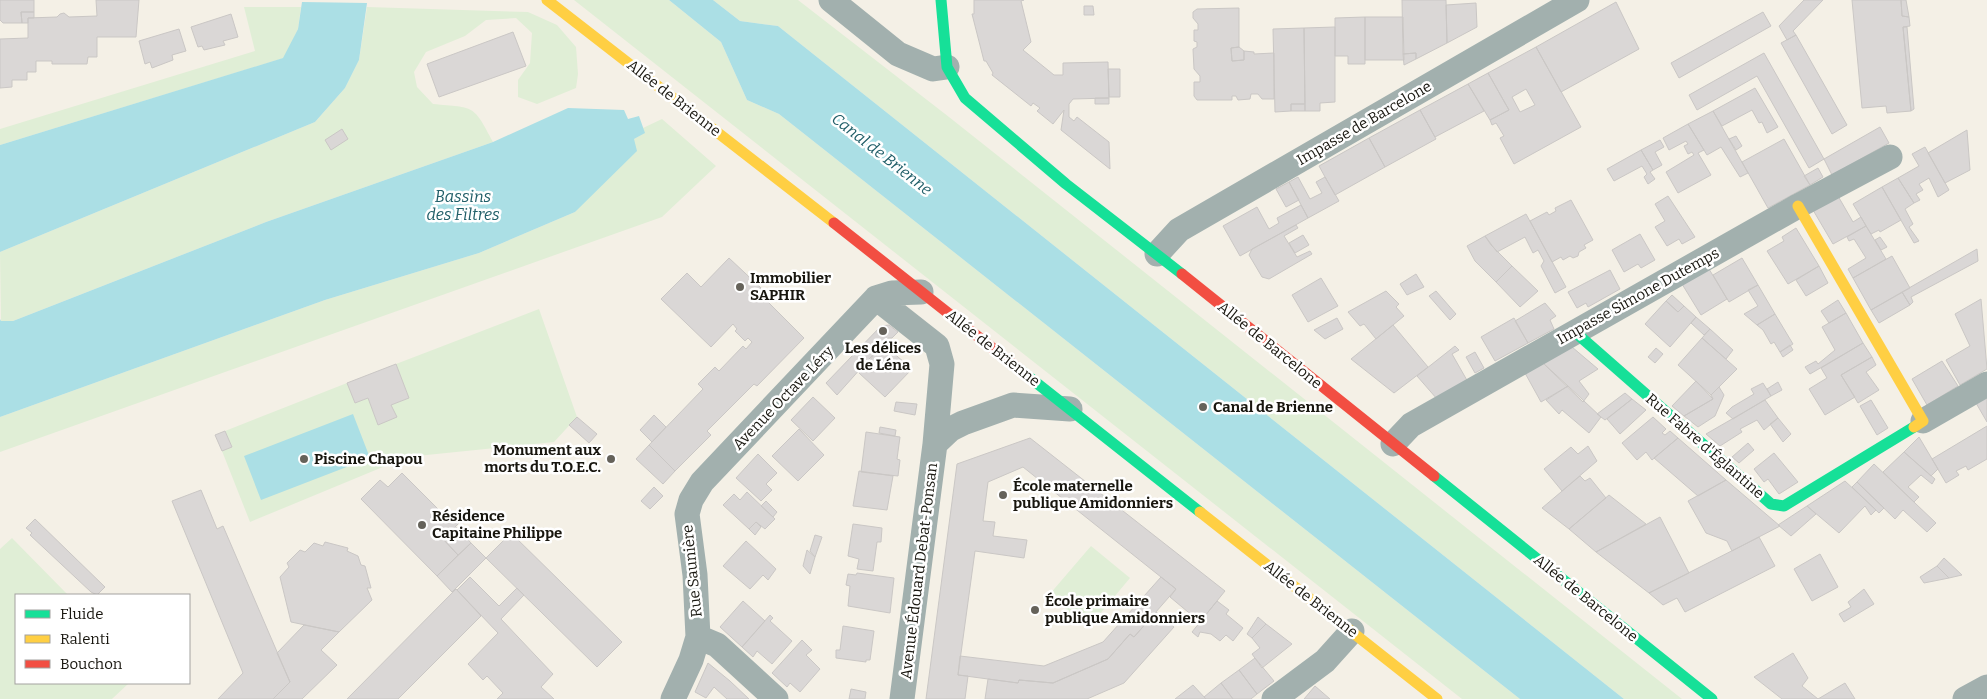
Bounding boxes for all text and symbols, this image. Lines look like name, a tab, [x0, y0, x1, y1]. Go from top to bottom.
street label: Allée de Brienne	[623, 56, 725, 140]
street label: Impasse de Barcelone	[1293, 77, 1435, 169]
water label: Canal de Brienne	[828, 109, 936, 199]
water label: Bassins des Filtres	[426, 187, 500, 224]
street label: Impasse Simone Dutemps	[1554, 244, 1722, 348]
place label: Immobilier SAPHIR	[750, 269, 831, 304]
marker: Immobilier SAPHIR	[734, 281, 746, 293]
street label: Allée de Barcelone	[1214, 298, 1326, 392]
street label: Allée de Brienne	[942, 306, 1044, 390]
marker: Les délices de Léna	[877, 325, 889, 337]
place label: Les délices de Léna	[845, 339, 921, 374]
street label: Avenue Octave Léry	[729, 342, 837, 454]
street label: Rue Fabre d'Églantine	[1642, 390, 1768, 502]
place label: Canal de Brienne	[1213, 398, 1333, 416]
marker: Canal de Brienne	[1197, 401, 1209, 413]
place label: Monument aux morts du T.O.E.C.	[484, 441, 601, 476]
place label: Piscine Chapou	[314, 450, 423, 468]
marker: Piscine Chapou	[298, 453, 310, 465]
marker: Monument aux morts du T.O.E.C.	[605, 453, 617, 465]
street label: Avenue Édouard Debat-Ponsan	[897, 461, 941, 680]
place label: École maternelle publique Amidonniers	[1013, 477, 1173, 512]
marker: École maternelle publique Amidonniers	[997, 489, 1009, 501]
place label: Résidence Capitaine Philippe	[432, 507, 562, 542]
marker: Résidence Capitaine Philippe	[416, 519, 428, 531]
street label: Rue Saunière	[678, 524, 706, 618]
street label: Allée de Barcelone	[1530, 551, 1642, 645]
street label: Allée de Brienne	[1260, 557, 1362, 641]
place label: École primaire publique Amidonniers	[1045, 592, 1205, 627]
legend	[15, 594, 190, 684]
marker: École primaire publique Amidonniers	[1029, 604, 1041, 616]
text: Fluide	[60, 605, 103, 623]
text: Ralenti	[60, 630, 110, 648]
text: Bouchon	[60, 655, 123, 673]

